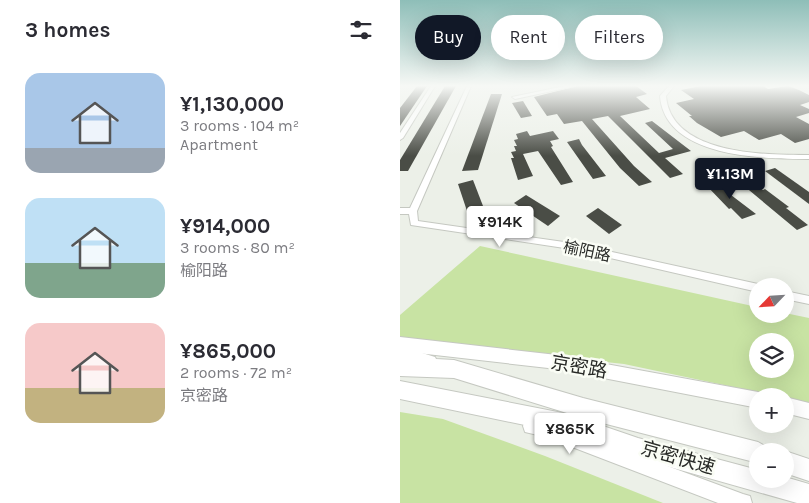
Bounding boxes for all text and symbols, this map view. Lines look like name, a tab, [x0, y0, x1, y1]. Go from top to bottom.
chip: Buy	[415, 15, 481, 60]
chip: Rent	[491, 15, 565, 60]
chip: Filters	[575, 15, 663, 60]
icon: filters	[347, 16, 375, 44]
text: 3 homes	[25, 18, 110, 42]
text: ¥1,130,000	[180, 92, 284, 116]
icon: home	[65, 93, 125, 153]
text: 3 rooms · 104 m²	[180, 116, 299, 135]
text: Apartment	[180, 135, 258, 154]
pin: ¥1.13M	[689, 158, 771, 200]
text: ¥1.13M	[706, 164, 754, 183]
pin: ¥914K	[465, 206, 535, 248]
text: ¥914K	[478, 212, 522, 231]
text: ¥914,000	[180, 214, 270, 238]
icon: home	[65, 218, 125, 278]
street label: 榆阳路	[562, 237, 612, 265]
text: 3 rooms · 80 m²	[180, 238, 295, 257]
text: 榆阳路	[180, 261, 228, 280]
north arrow	[749, 278, 794, 322]
map controls	[749, 278, 794, 488]
button: layers	[749, 333, 794, 378]
text: ¥865,000	[180, 339, 276, 363]
icon: home	[65, 343, 125, 403]
street label: 京密路	[549, 351, 609, 383]
text: 2 rooms · 72 m²	[180, 363, 292, 382]
text: 京密路	[180, 386, 228, 405]
button: +	[749, 388, 794, 433]
pin: ¥865K	[535, 412, 605, 455]
text: ¥865K	[545, 419, 595, 438]
street label: 京密快速	[638, 437, 718, 479]
button: −	[749, 443, 794, 488]

